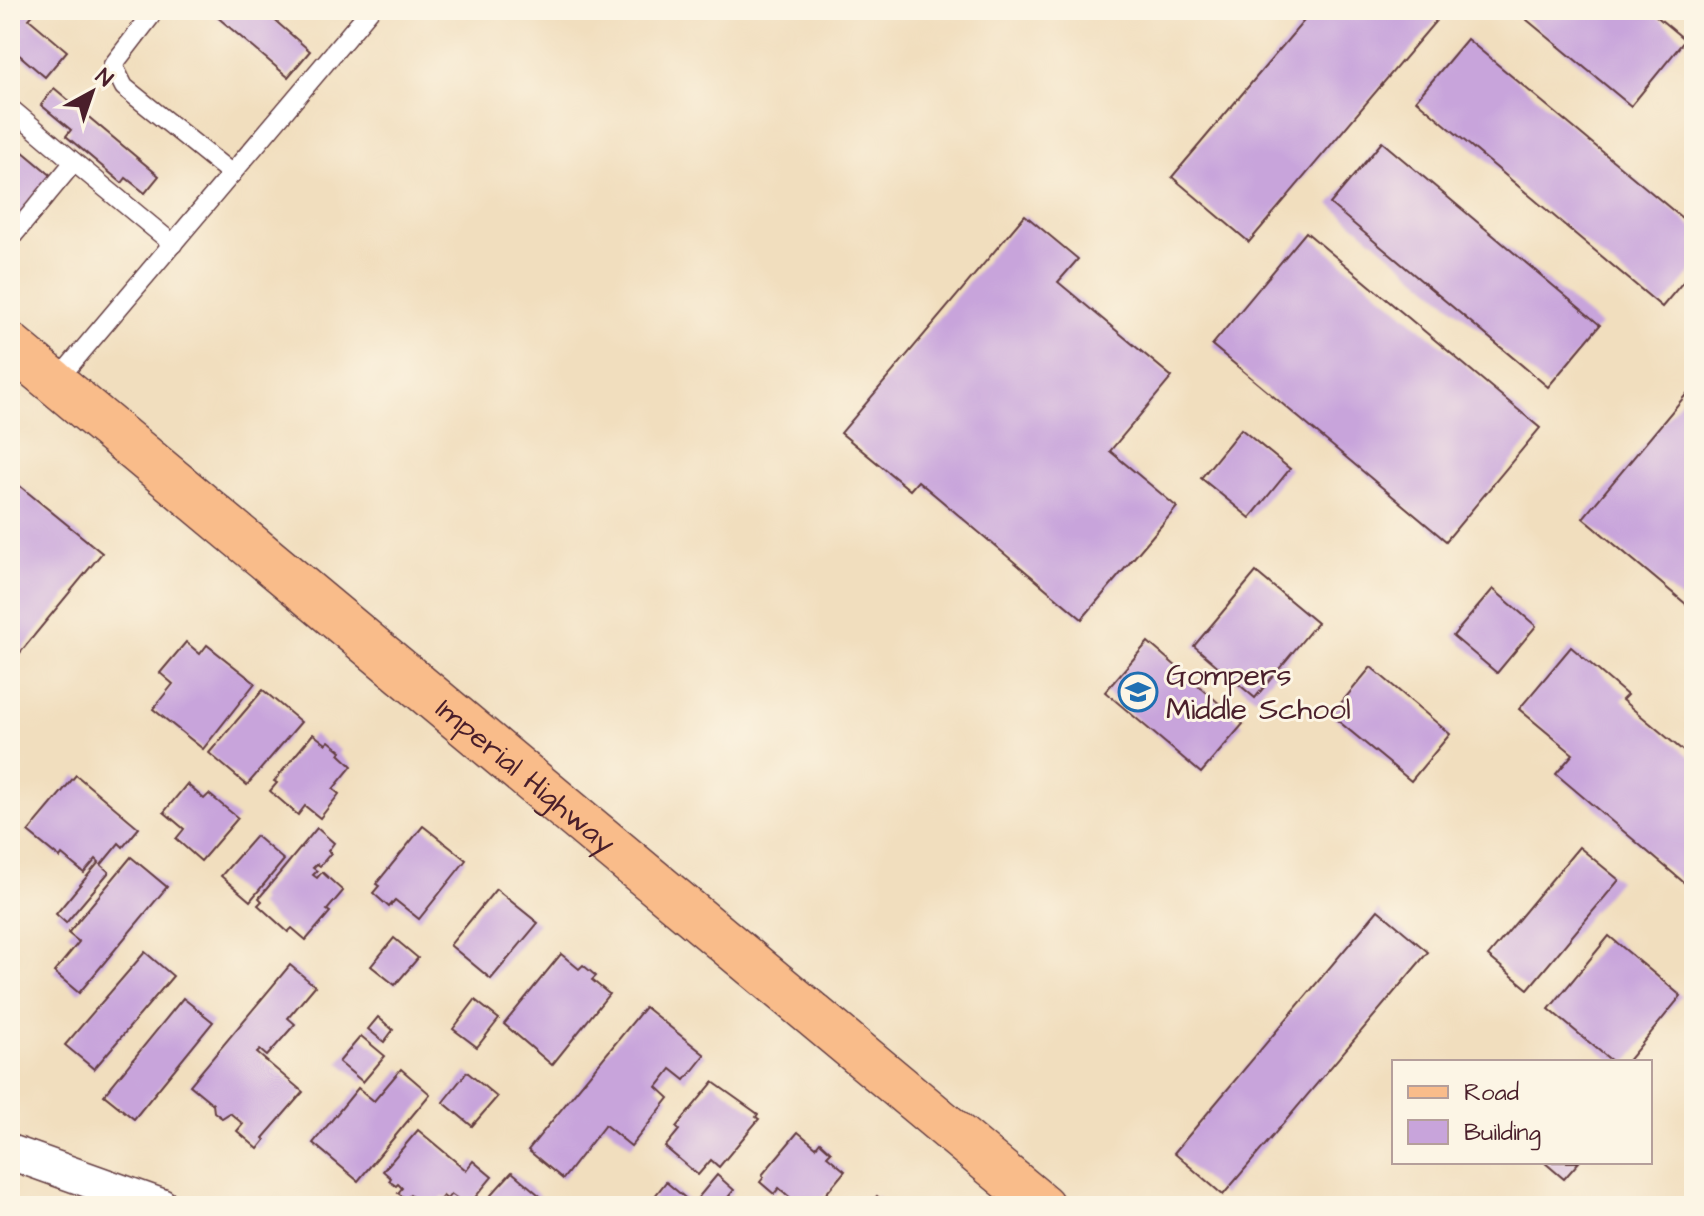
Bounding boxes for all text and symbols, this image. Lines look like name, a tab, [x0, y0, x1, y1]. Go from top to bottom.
north arrow	[52, 52, 132, 132]
text: N	[89, 62, 119, 94]
place label: Gompers Middle School	[1166, 655, 1351, 731]
school or university icon: Gompers Middle School	[1117, 671, 1159, 713]
street label: Imperial Highway	[426, 689, 624, 865]
legend	[1392, 1060, 1652, 1164]
text: Road	[1464, 1076, 1519, 1110]
text: Building	[1464, 1116, 1541, 1151]

